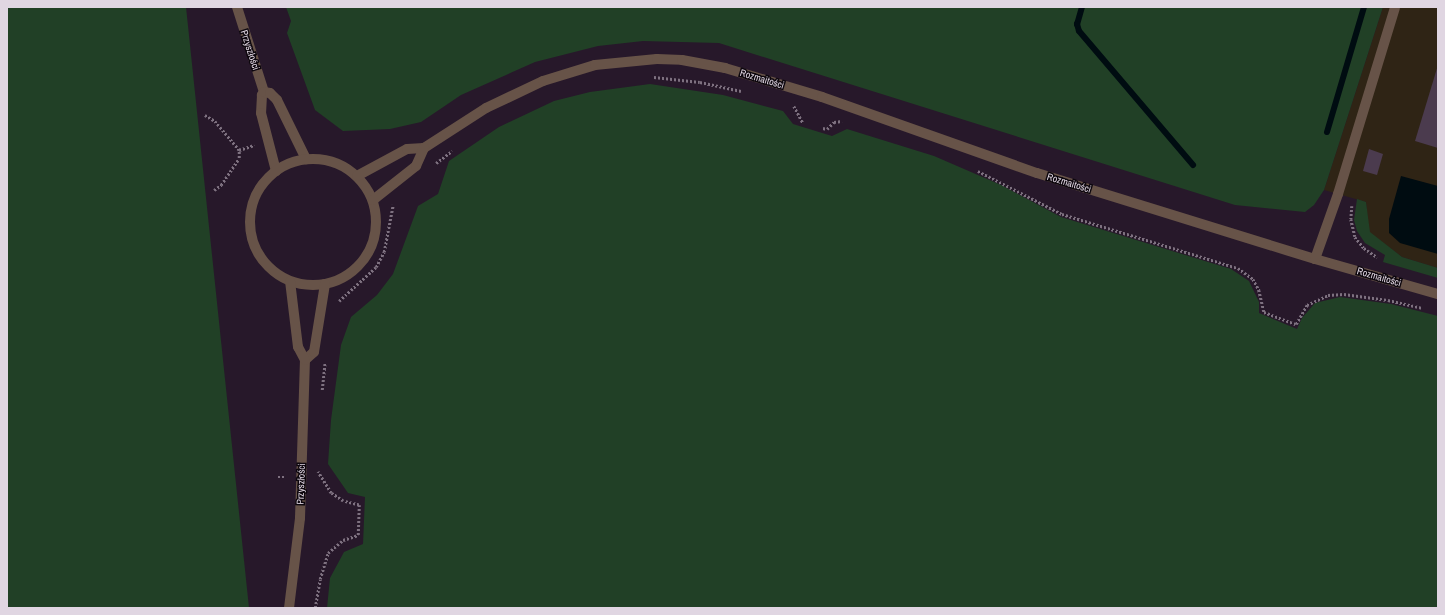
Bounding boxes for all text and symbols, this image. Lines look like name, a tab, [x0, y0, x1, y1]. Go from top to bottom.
street label: Przyszłości	[238, 28, 262, 72]
street label: Rozmaitości	[738, 67, 786, 91]
street label: Rozmaitości	[1045, 171, 1093, 195]
street label: Rozmaitości	[1355, 265, 1403, 289]
street label: Przyszłości	[294, 463, 308, 505]

